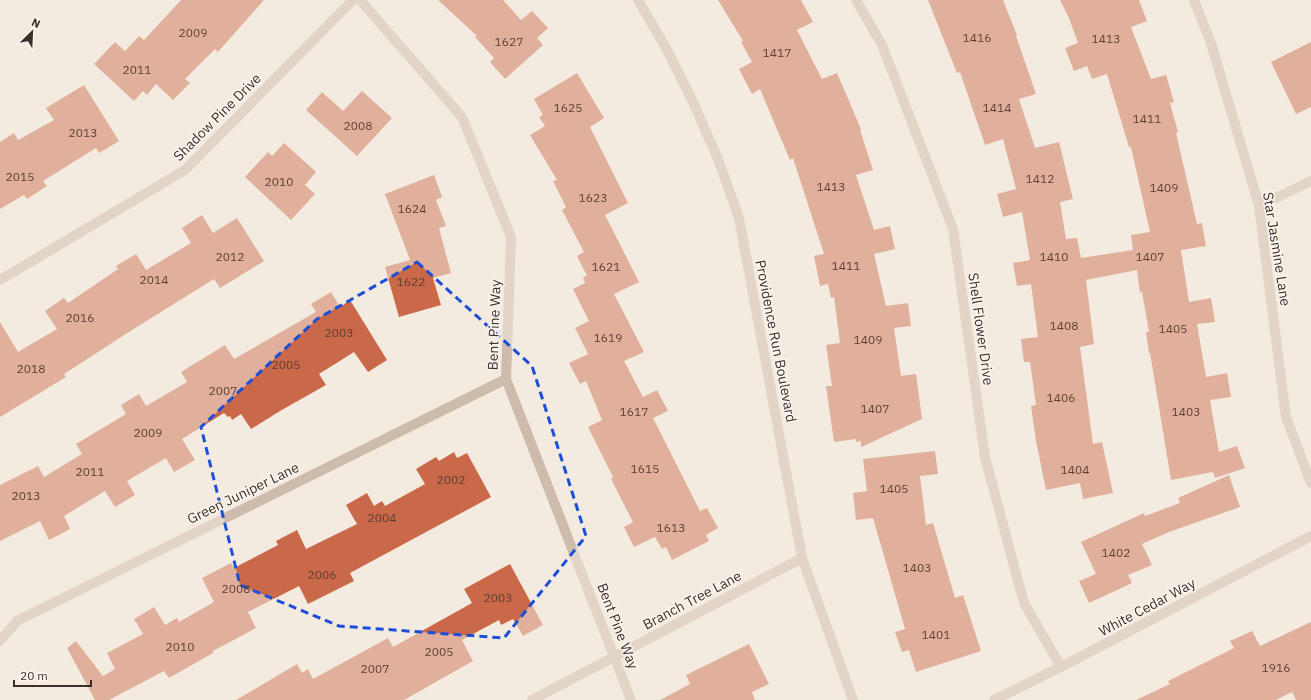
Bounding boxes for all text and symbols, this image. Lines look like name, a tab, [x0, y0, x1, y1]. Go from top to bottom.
north arrow	[12, 12, 52, 52]
text: N	[30, 15, 43, 31]
house number: 2009	[179, 25, 207, 40]
house number: 1416	[963, 30, 991, 45]
house number: 1413	[1092, 31, 1120, 46]
house number: 1627	[495, 34, 523, 49]
house number: 1417	[763, 45, 791, 60]
house number: 2011	[123, 62, 151, 77]
street label: Shadow Pine Drive	[169, 69, 265, 165]
house number: 1625	[554, 100, 582, 115]
house number: 1414	[983, 100, 1011, 115]
house number: 1411	[1133, 111, 1161, 126]
house number: 2008	[344, 118, 372, 133]
house number: 2013	[69, 125, 97, 140]
house number: 2015	[6, 169, 34, 184]
house number: 1412	[1026, 171, 1054, 186]
house number: 2010	[265, 174, 293, 189]
house number: 1413	[817, 179, 845, 194]
house number: 1409	[1150, 180, 1178, 195]
house number: 1623	[579, 190, 607, 205]
street label: Star Jasmine Lane	[1259, 191, 1295, 308]
house number: 1624	[398, 201, 426, 216]
house number: 2012	[216, 249, 244, 264]
house number: 1410	[1040, 249, 1068, 264]
house number: 1407	[1136, 249, 1164, 264]
street label: Providence Run Boulevard	[751, 258, 801, 424]
house number: 1411	[832, 258, 860, 273]
house number: 1621	[592, 259, 620, 274]
house number: 2014	[140, 272, 168, 287]
street label: Shell Flower Drive	[964, 272, 998, 387]
house number: 1622	[397, 274, 425, 289]
street label: Bent Pine Way	[483, 279, 505, 371]
house number: 2016	[66, 310, 94, 325]
house number: 1408	[1050, 318, 1078, 333]
house number: 1405	[1159, 321, 1187, 336]
house number: 2003	[325, 325, 353, 340]
house number: 1619	[594, 330, 622, 345]
house number: 1409	[854, 332, 882, 347]
house number: 2005	[272, 357, 300, 372]
house number: 2018	[17, 361, 45, 376]
house number: 2007	[209, 383, 237, 398]
house number: 1406	[1047, 390, 1075, 405]
house number: 1407	[861, 401, 889, 416]
house number: 1617	[620, 404, 648, 419]
house number: 1403	[1172, 404, 1200, 419]
house number: 2009	[134, 425, 162, 440]
street label: Green Juniper Lane	[184, 458, 302, 528]
house number: 1615	[631, 461, 659, 476]
house number: 1404	[1061, 462, 1089, 477]
house number: 2011	[76, 464, 104, 479]
house number: 2002	[437, 472, 465, 487]
house number: 1405	[880, 481, 908, 496]
house number: 2013	[12, 488, 40, 503]
house number: 2004	[368, 510, 396, 525]
house number: 1613	[657, 520, 685, 535]
house number: 1402	[1102, 545, 1130, 560]
house number: 1403	[903, 560, 931, 575]
street label: Branch Tree Lane	[640, 566, 745, 634]
house number: 2006	[308, 567, 336, 582]
street label: White Cedar Way	[1096, 574, 1198, 640]
street label: Bent Pine Way	[593, 580, 643, 672]
house number: 2008	[222, 581, 250, 596]
house number: 2003	[484, 590, 512, 605]
house number: 1401	[922, 627, 950, 642]
house number: 2010	[166, 639, 194, 654]
house number: 2005	[425, 644, 453, 659]
house number: 1916	[1262, 660, 1290, 675]
house number: 2007	[361, 661, 389, 676]
scale bar	[14, 662, 91, 688]
text: 20 m	[20, 668, 48, 683]

